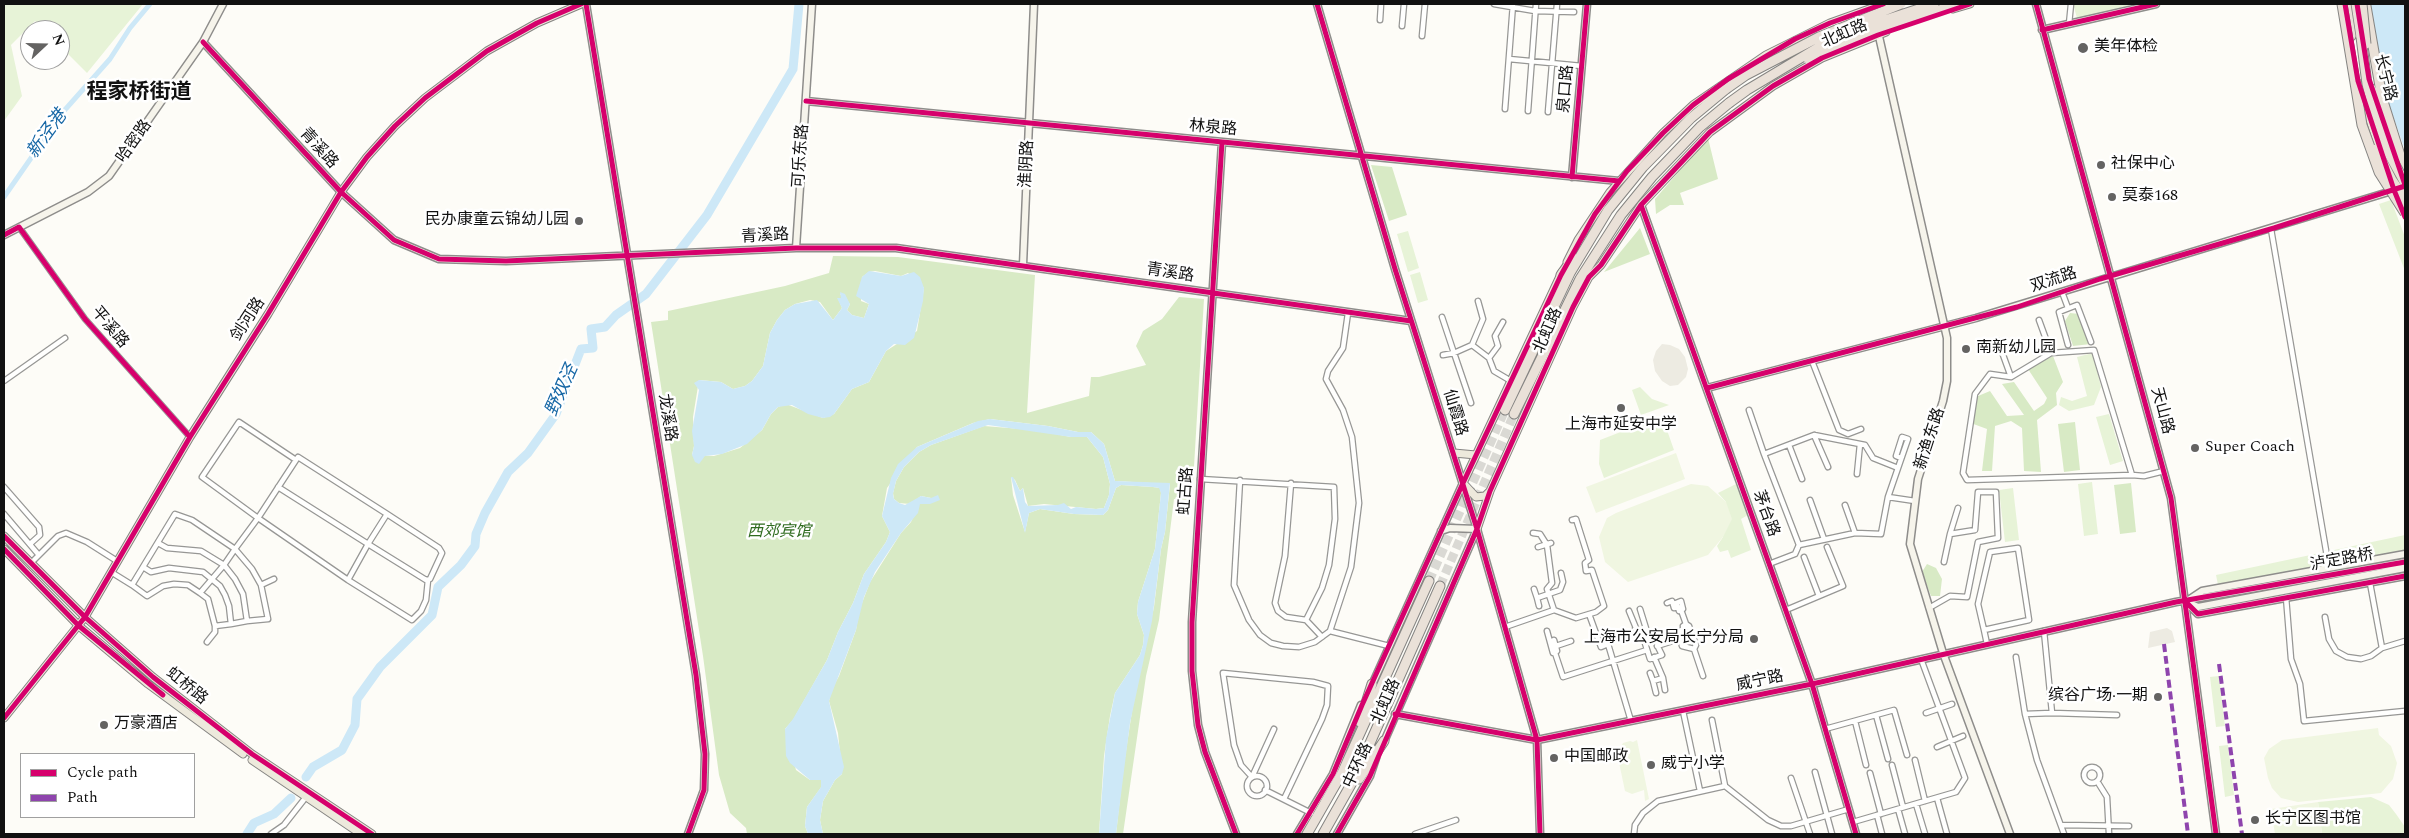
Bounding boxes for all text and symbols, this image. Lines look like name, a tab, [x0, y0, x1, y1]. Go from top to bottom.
street label: 北虹路	[1819, 17, 1871, 53]
north arrow	[20, 20, 70, 70]
text: N	[47, 31, 70, 49]
place label: 美年体检	[2094, 38, 2158, 58]
marker: 美年体检	[2076, 41, 2090, 55]
street label: 长宁路	[2369, 52, 2399, 104]
street label: 泉口路	[1555, 64, 1579, 114]
district label: 程家桥街道	[87, 81, 191, 107]
water label: 新泾港	[23, 107, 73, 163]
street label: 哈密路	[113, 117, 157, 167]
street label: 林泉路	[1188, 117, 1238, 141]
street label: 可乐东路	[790, 123, 814, 189]
street label: 青溪路	[295, 125, 341, 173]
street label: 淮阴路	[1017, 140, 1039, 188]
place label: 社保中心	[2111, 155, 2175, 175]
marker: 社保中心	[2095, 159, 2107, 171]
place label: 莫泰168	[2122, 187, 2178, 207]
marker: 莫泰168	[2106, 191, 2118, 203]
place label: 民办康童云锦幼儿园	[425, 211, 569, 231]
marker: 民办康童云锦幼儿园	[573, 215, 585, 227]
street label: 青溪路	[741, 226, 789, 248]
street label: 青溪路	[1145, 261, 1195, 287]
street label: 双流路	[2028, 264, 2080, 298]
street label: 剑河路	[228, 295, 270, 345]
street label: 平溪路	[86, 303, 132, 353]
street label: 北虹路	[1530, 305, 1568, 357]
place label: 南新幼儿园	[1976, 339, 2056, 359]
marker: 南新幼儿园	[1960, 343, 1972, 355]
water label: 野奴泾	[542, 362, 584, 420]
street label: 天山路	[2146, 385, 2176, 437]
street label: 仙霞路	[1438, 387, 1470, 439]
street label: 龙溪路	[653, 393, 679, 443]
marker: 上海市延安中学	[1615, 402, 1627, 414]
street label: 新渔东路	[1912, 406, 1950, 472]
place label: 上海市延安中学	[1565, 416, 1677, 436]
place label: Super Coach	[2205, 438, 2295, 458]
marker: Super Coach	[2189, 442, 2201, 454]
street label: 虹古路	[1176, 466, 1198, 516]
street label: 茅台路	[1748, 488, 1782, 540]
park label: 西郊宾馆	[747, 523, 811, 543]
street label: 泸定路桥	[2309, 546, 2375, 576]
place label: 上海市公安局长宁分局	[1584, 629, 1744, 649]
marker: 上海市公安局长宁分局	[1748, 633, 1760, 645]
street label: 虹桥路	[161, 664, 211, 710]
street label: 威宁路	[1735, 668, 1785, 696]
street label: 北虹路	[1368, 676, 1406, 728]
place label: 缤谷广场·一期	[2048, 687, 2148, 707]
marker: 缤谷广场·一期	[2152, 691, 2164, 703]
place label: 万豪酒店	[114, 715, 178, 735]
marker: 万豪酒店	[98, 719, 110, 731]
street label: 中环路	[1340, 740, 1378, 792]
place label: 中国邮政	[1564, 748, 1628, 768]
marker: 中国邮政	[1548, 752, 1560, 764]
legend	[20, 753, 195, 818]
place label: 威宁小学	[1661, 755, 1725, 775]
marker: 威宁小学	[1645, 759, 1657, 771]
text: Cycle path	[67, 761, 138, 784]
text: Path	[67, 786, 98, 809]
place label: 长宁区图书馆	[2265, 810, 2361, 830]
marker: 长宁区图书馆	[2249, 814, 2261, 826]

